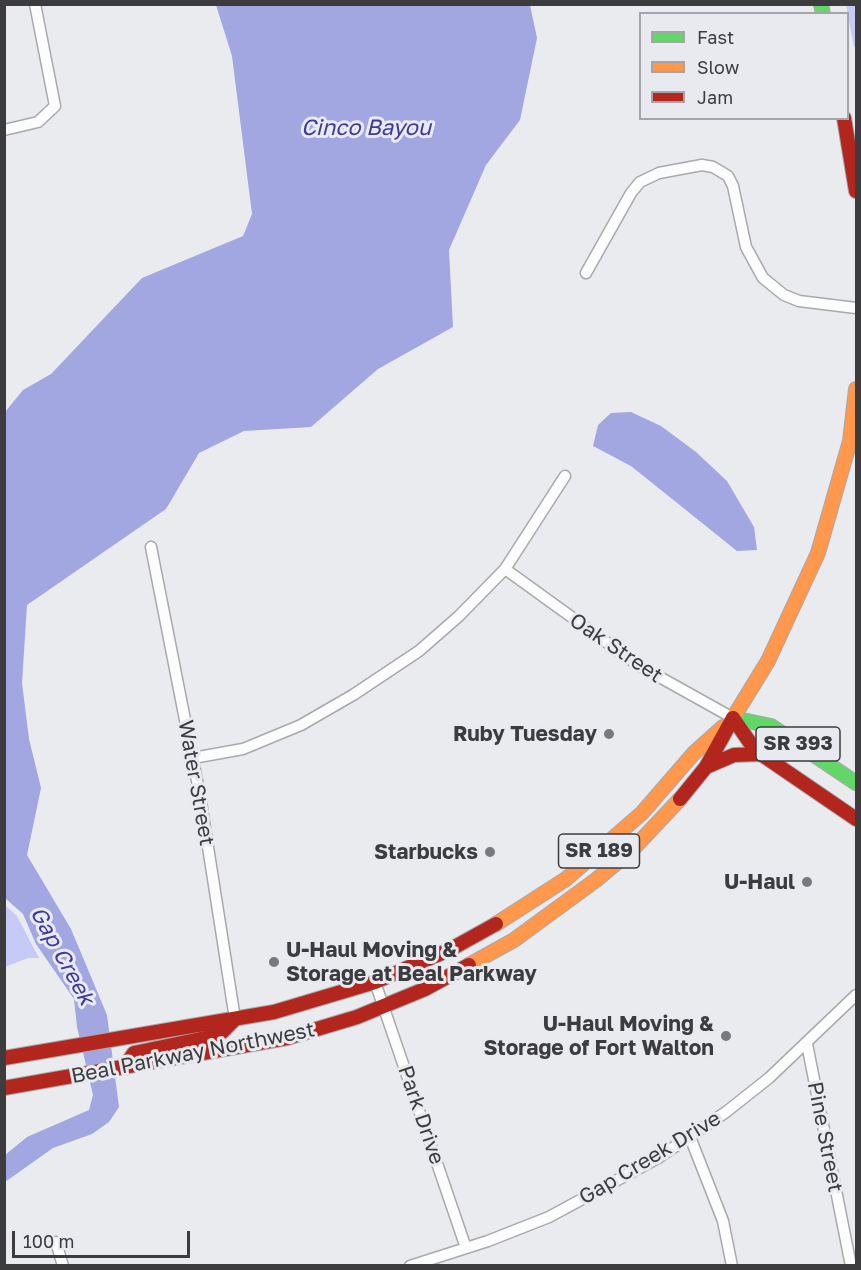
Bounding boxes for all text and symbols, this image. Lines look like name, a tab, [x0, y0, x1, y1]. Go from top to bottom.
legend	[639, 12, 849, 120]
text: Fast	[697, 26, 734, 48]
text: Slow	[697, 56, 739, 78]
text: Jam	[697, 86, 733, 108]
water label: Cinco Bayou	[301, 115, 431, 141]
street label: Oak Street	[565, 608, 667, 688]
street label: Water Street	[173, 718, 219, 848]
place label: Ruby Tuesday	[453, 721, 597, 747]
marker: Ruby Tuesday	[602, 727, 616, 741]
road number: SR 393	[756, 727, 840, 761]
road number: SR 189	[558, 834, 640, 868]
place label: Starbucks	[374, 839, 478, 865]
marker: Starbucks	[483, 845, 497, 859]
place label: U-Haul	[724, 869, 795, 895]
marker: U-Haul	[800, 875, 814, 889]
water label: Gap Creek	[24, 902, 100, 1010]
place label: U-Haul Moving & Storage at Beal Parkway	[286, 937, 537, 987]
marker: U-Haul Moving & Storage at Beal Parkway	[267, 955, 281, 969]
place label: U-Haul Moving & Storage of Fort Walton	[484, 1011, 714, 1061]
street label: Beal Parkway Northwest	[69, 1017, 317, 1089]
marker: U-Haul Moving & Storage of Fort Walton	[719, 1029, 733, 1043]
street label: Park Drive	[392, 1062, 450, 1168]
street label: Pine Street	[802, 1080, 848, 1194]
street label: Gap Creek Drive	[575, 1106, 725, 1210]
scale bar	[15, 1219, 194, 1257]
text: 100 m	[23, 1230, 74, 1252]

